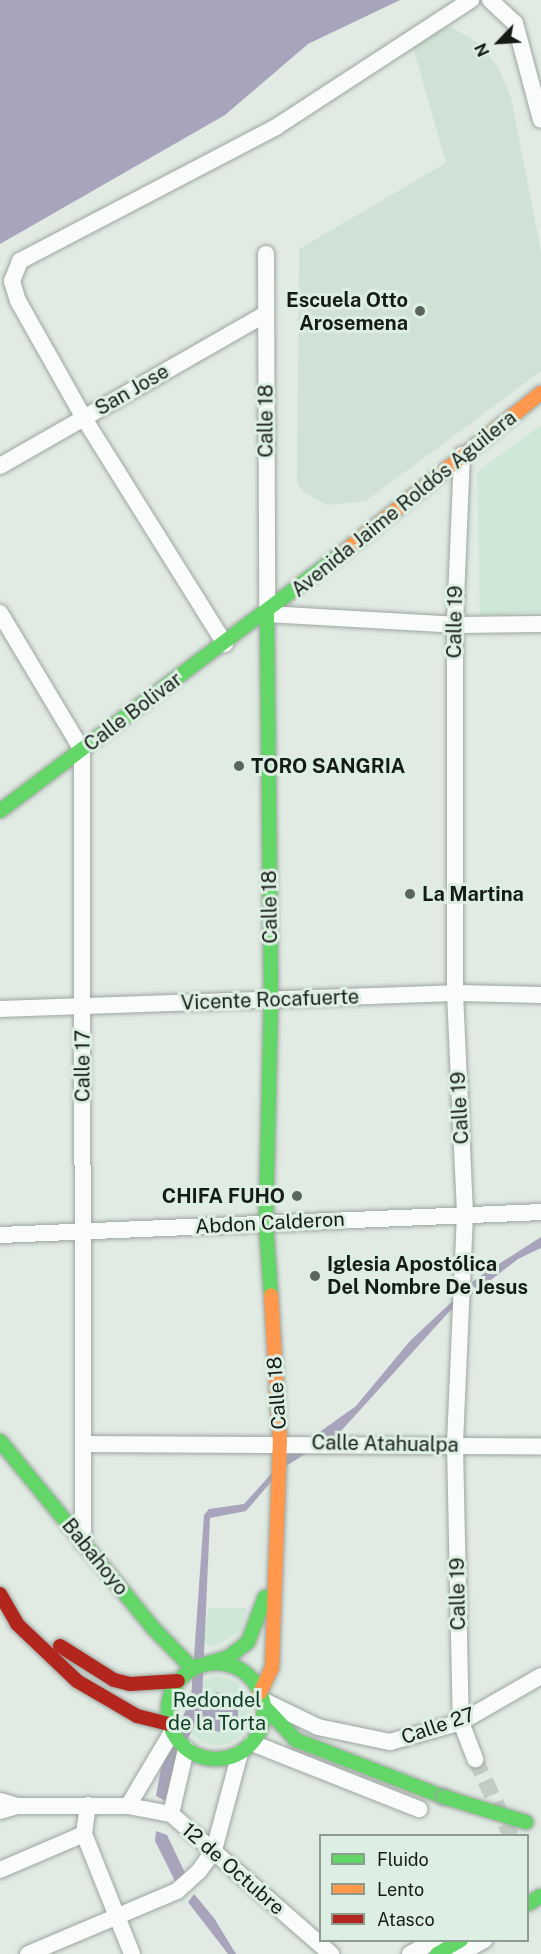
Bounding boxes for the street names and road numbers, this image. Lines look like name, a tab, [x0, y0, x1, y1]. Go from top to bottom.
street label: San Jose	[91, 359, 173, 421]
street label: Calle 18	[254, 384, 278, 458]
street label: Avenida Jaime Roldós Aguilera	[287, 406, 521, 602]
street label: Calle 19	[442, 585, 468, 659]
street label: Calle Bolivar	[79, 667, 187, 757]
street label: Calle 18	[257, 870, 283, 944]
street label: Vicente Rocafuerte	[180, 985, 360, 1015]
street label: Calle 17	[71, 1030, 95, 1102]
street label: Calle 19	[446, 1071, 474, 1145]
street label: Abdon Calderon	[195, 1207, 345, 1239]
street label: Calle 18	[262, 1356, 292, 1430]
street label: Calle Atahualpa	[311, 1431, 459, 1457]
street label: Babahoyo	[57, 1514, 133, 1600]
street label: Calle 19	[445, 1557, 471, 1631]
street label: Calle 27	[398, 1702, 478, 1750]
street label: 12 de Octubre	[177, 1818, 289, 1920]

